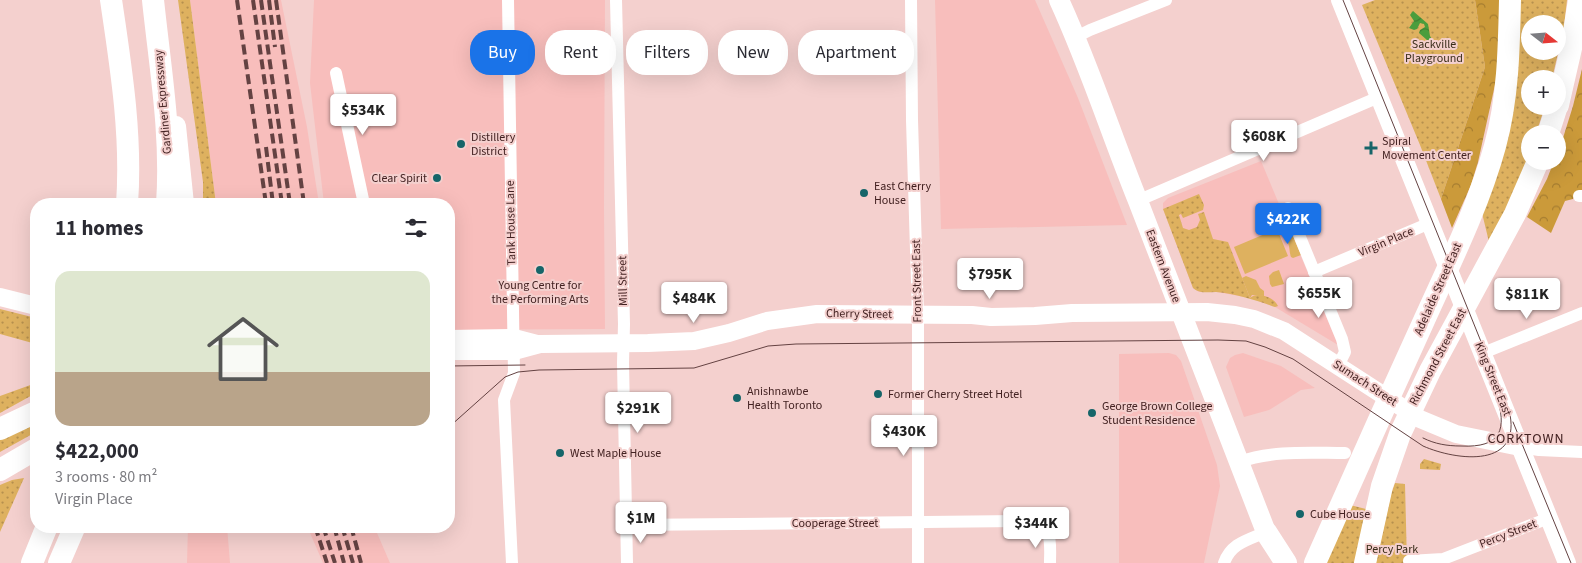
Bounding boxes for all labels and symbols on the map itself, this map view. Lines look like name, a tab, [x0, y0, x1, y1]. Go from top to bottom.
north arrow	[1521, 15, 1566, 60]
park label: Sackville Playground	[1405, 36, 1463, 67]
street label: Gardiner Expressway	[150, 49, 176, 155]
pin: $534K	[328, 94, 398, 136]
pin: $608K	[1229, 120, 1299, 162]
place label: Distillery District	[471, 129, 516, 160]
place label: Spiral Movement Center	[1382, 133, 1472, 164]
marker: Distillery District	[455, 138, 467, 150]
marker: Spiral Movement Center	[1364, 141, 1378, 155]
place label: Clear Spirit	[371, 170, 427, 187]
marker: Clear Spirit	[431, 172, 443, 184]
place label: East Cherry House	[874, 178, 932, 209]
street label: Tank House Lane	[502, 180, 520, 266]
marker: East Cherry House	[858, 187, 870, 199]
pin: $422K	[1253, 202, 1323, 245]
street label: Virgin Place	[1356, 223, 1416, 261]
street label: Eastern Avenue	[1141, 227, 1185, 305]
street label: Front Street East	[908, 239, 926, 323]
street label: Adelaide Street East	[1410, 240, 1466, 338]
street label: Mill Street	[614, 256, 632, 306]
pin: $795K	[955, 258, 1025, 300]
marker: Young Centre for the Performing Arts	[534, 264, 546, 276]
pin: $655K	[1284, 276, 1354, 319]
place label: Young Centre for the Performing Arts	[491, 277, 589, 308]
pin: $811K	[1492, 278, 1562, 320]
pin: $484K	[659, 282, 729, 324]
street label: Cherry Street	[826, 305, 892, 323]
street label: Richmond Street East	[1405, 306, 1471, 408]
street label: King Street East	[1470, 339, 1516, 419]
street label: Sumach Street	[1330, 356, 1400, 410]
place label: Anishnawbe Health Toronto	[747, 383, 822, 414]
place label: Former Cherry Street Hotel	[888, 386, 1022, 403]
marker: Former Cherry Street Hotel	[872, 388, 884, 400]
pin: $291K	[603, 392, 673, 434]
marker: Anishnawbe Health Toronto	[731, 392, 743, 404]
place label: George Brown College Student Residence	[1102, 398, 1212, 429]
marker: George Brown College Student Residence	[1086, 407, 1098, 419]
pin: $430K	[869, 414, 939, 457]
district label: CORKTOWN	[1487, 429, 1565, 449]
place label: West Maple House	[570, 445, 661, 462]
marker: West Maple House	[554, 447, 566, 459]
pin: $1M	[617, 502, 665, 544]
pin: $344K	[1001, 506, 1071, 549]
place label: Cube House	[1310, 506, 1370, 523]
marker: Cube House	[1294, 508, 1306, 520]
street label: Cooperage Street	[792, 515, 878, 532]
street label: Percy Street	[1477, 515, 1539, 553]
park label: Percy Park	[1366, 541, 1418, 558]

